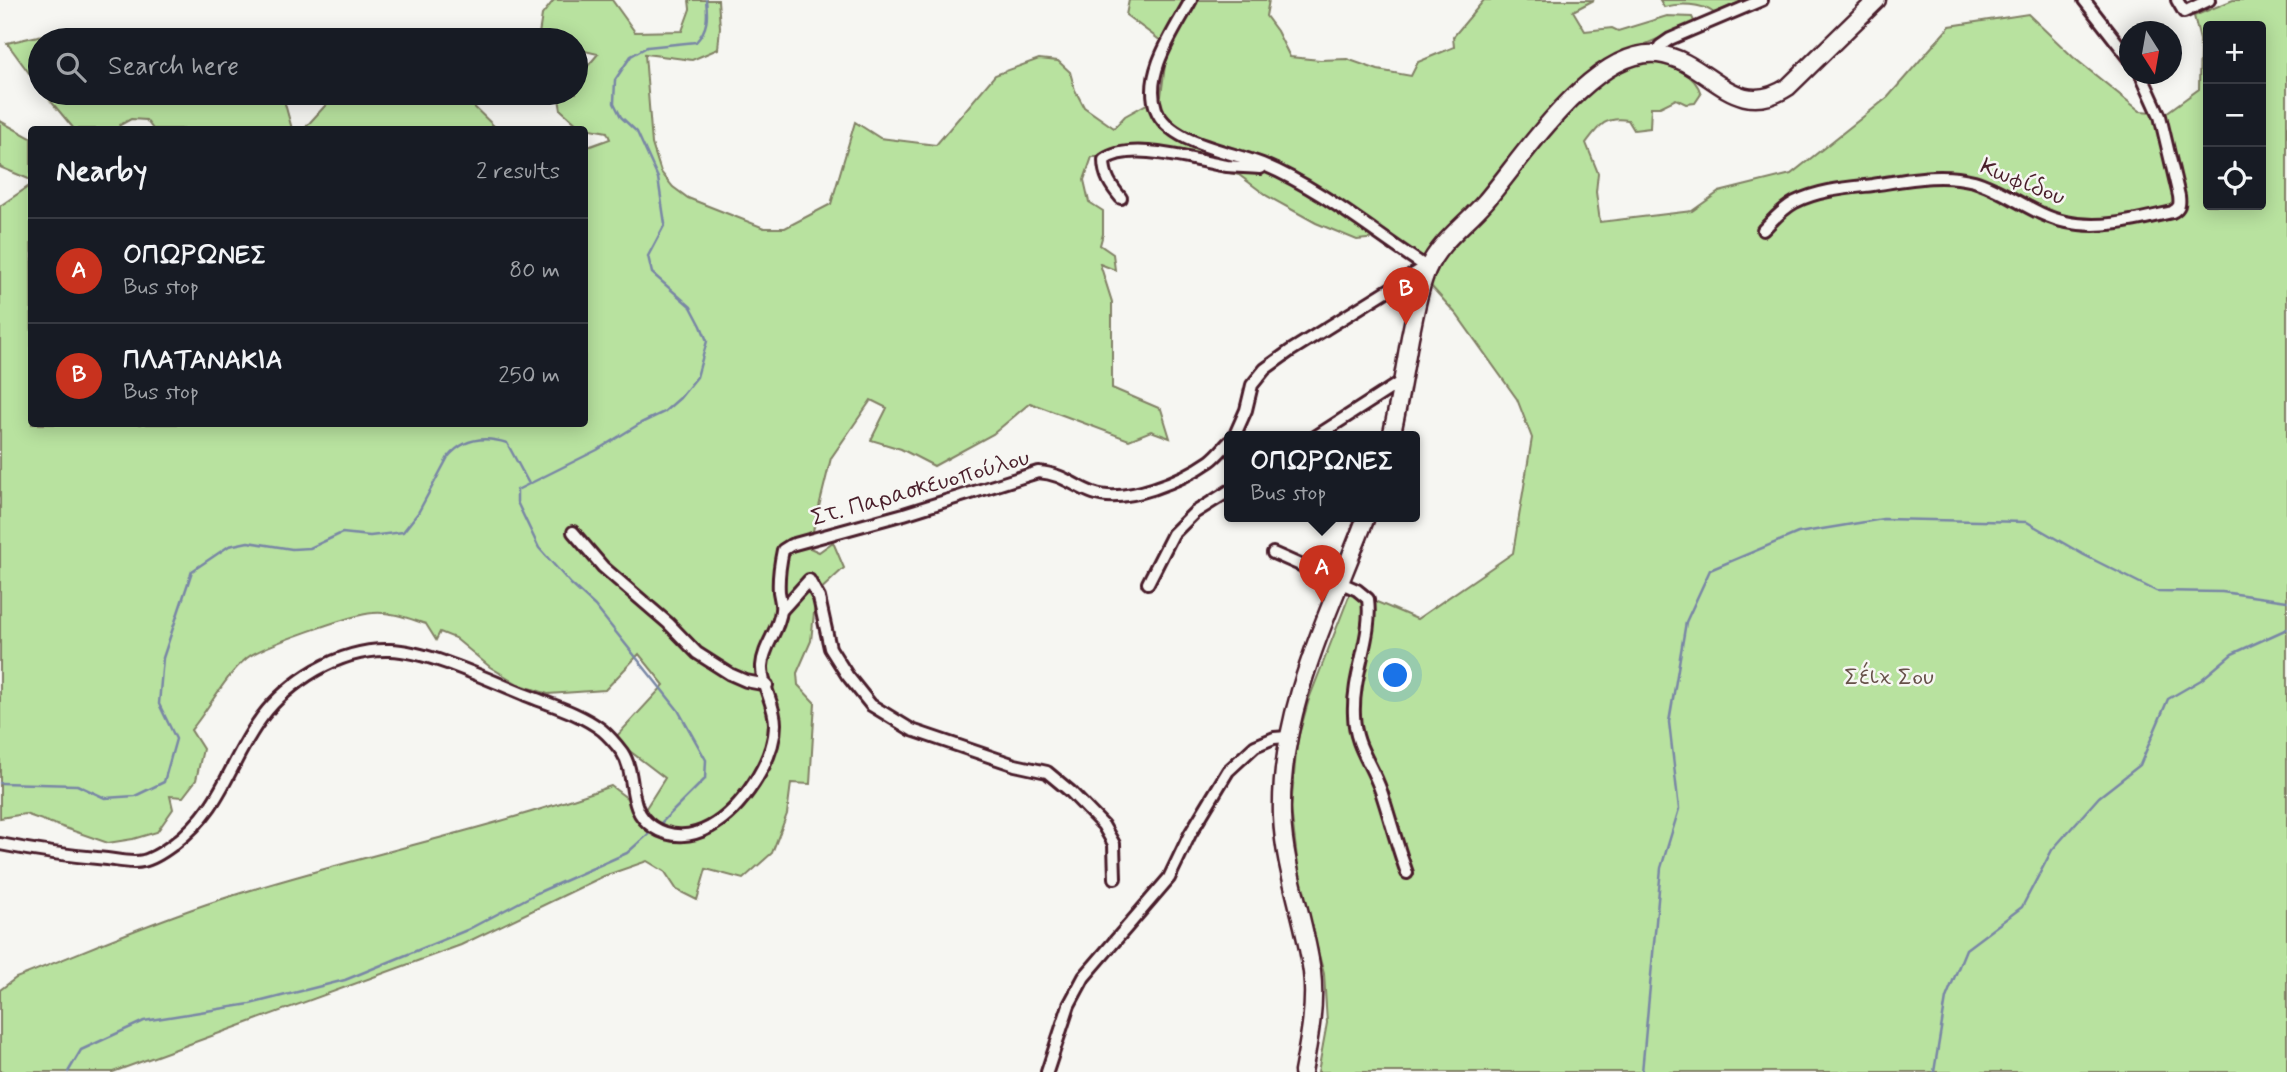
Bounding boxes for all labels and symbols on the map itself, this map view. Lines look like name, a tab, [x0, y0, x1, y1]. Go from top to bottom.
north arrow	[2119, 21, 2182, 84]
street label: Κωφίδου	[1975, 151, 2070, 213]
pin: B	[1383, 267, 1429, 325]
street label: Στ. Παρασκευοπούλου	[808, 442, 1033, 534]
pin: A	[1299, 545, 1345, 603]
your location	[1378, 658, 1412, 692]
park label: Σέιχ Σου	[1844, 661, 1934, 693]

